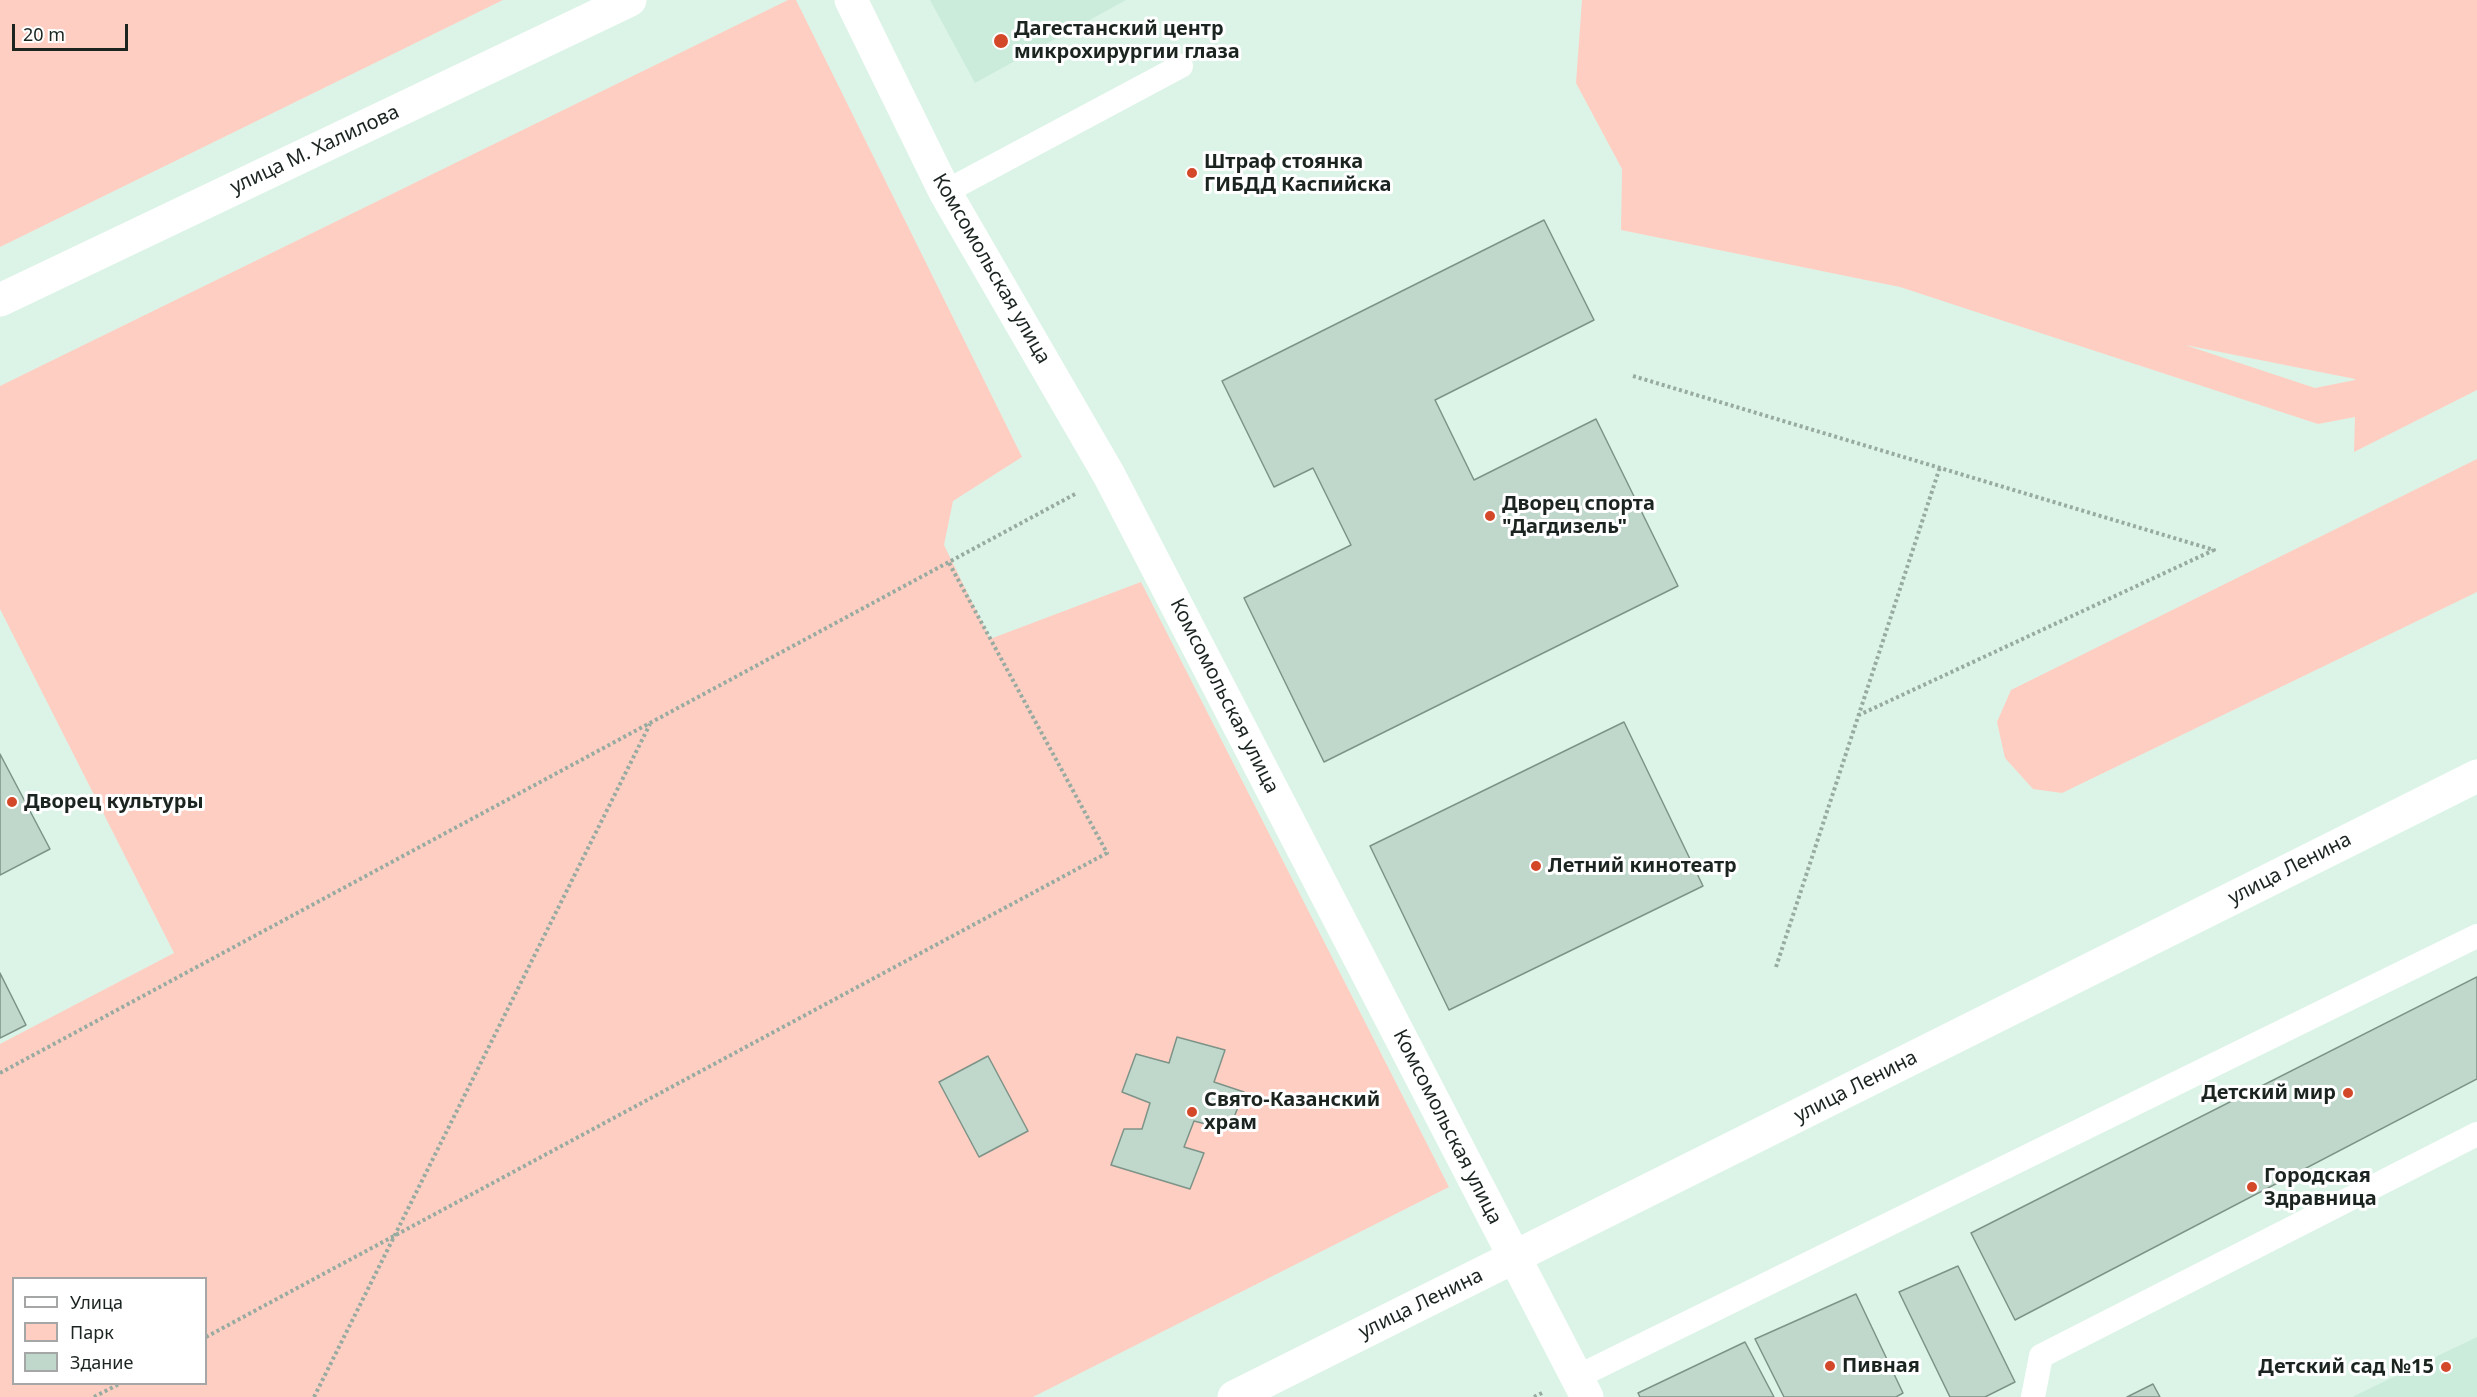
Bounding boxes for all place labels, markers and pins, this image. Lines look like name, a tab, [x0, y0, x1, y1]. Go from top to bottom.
place label: Дагестанский центр микрохирургии глаза	[1014, 17, 1240, 64]
marker: Дагестанский центр микрохирургии глаза	[992, 32, 1010, 50]
place label: Штраф стоянка ГИБДД Каспийска	[1204, 150, 1391, 197]
marker: Штраф стоянка ГИБДД Каспийска	[1185, 166, 1199, 180]
place label: Дворец спорта "Дагдизель"	[1502, 492, 1655, 539]
marker: Дворец спорта "Дагдизель"	[1483, 509, 1497, 523]
place label: Дворец культуры	[24, 790, 204, 814]
marker: Дворец культуры	[5, 795, 19, 809]
place label: Летний кинотеатр	[1548, 854, 1737, 878]
marker: Летний кинотеатр	[1529, 859, 1543, 873]
place label: Детский мир	[2201, 1081, 2336, 1105]
marker: Детский мир	[2341, 1086, 2355, 1100]
place label: Свято-Казанский храм	[1204, 1088, 1380, 1135]
marker: Свято-Казанский храм	[1185, 1105, 1199, 1119]
place label: Городская Здравница	[2264, 1164, 2377, 1211]
marker: Городская Здравница	[2245, 1180, 2259, 1194]
place label: Пивная	[1842, 1354, 1920, 1378]
place label: Детский сад №15	[2258, 1355, 2434, 1379]
marker: Пивная	[1823, 1359, 1837, 1373]
marker: Детский сад №15	[2439, 1360, 2453, 1374]

